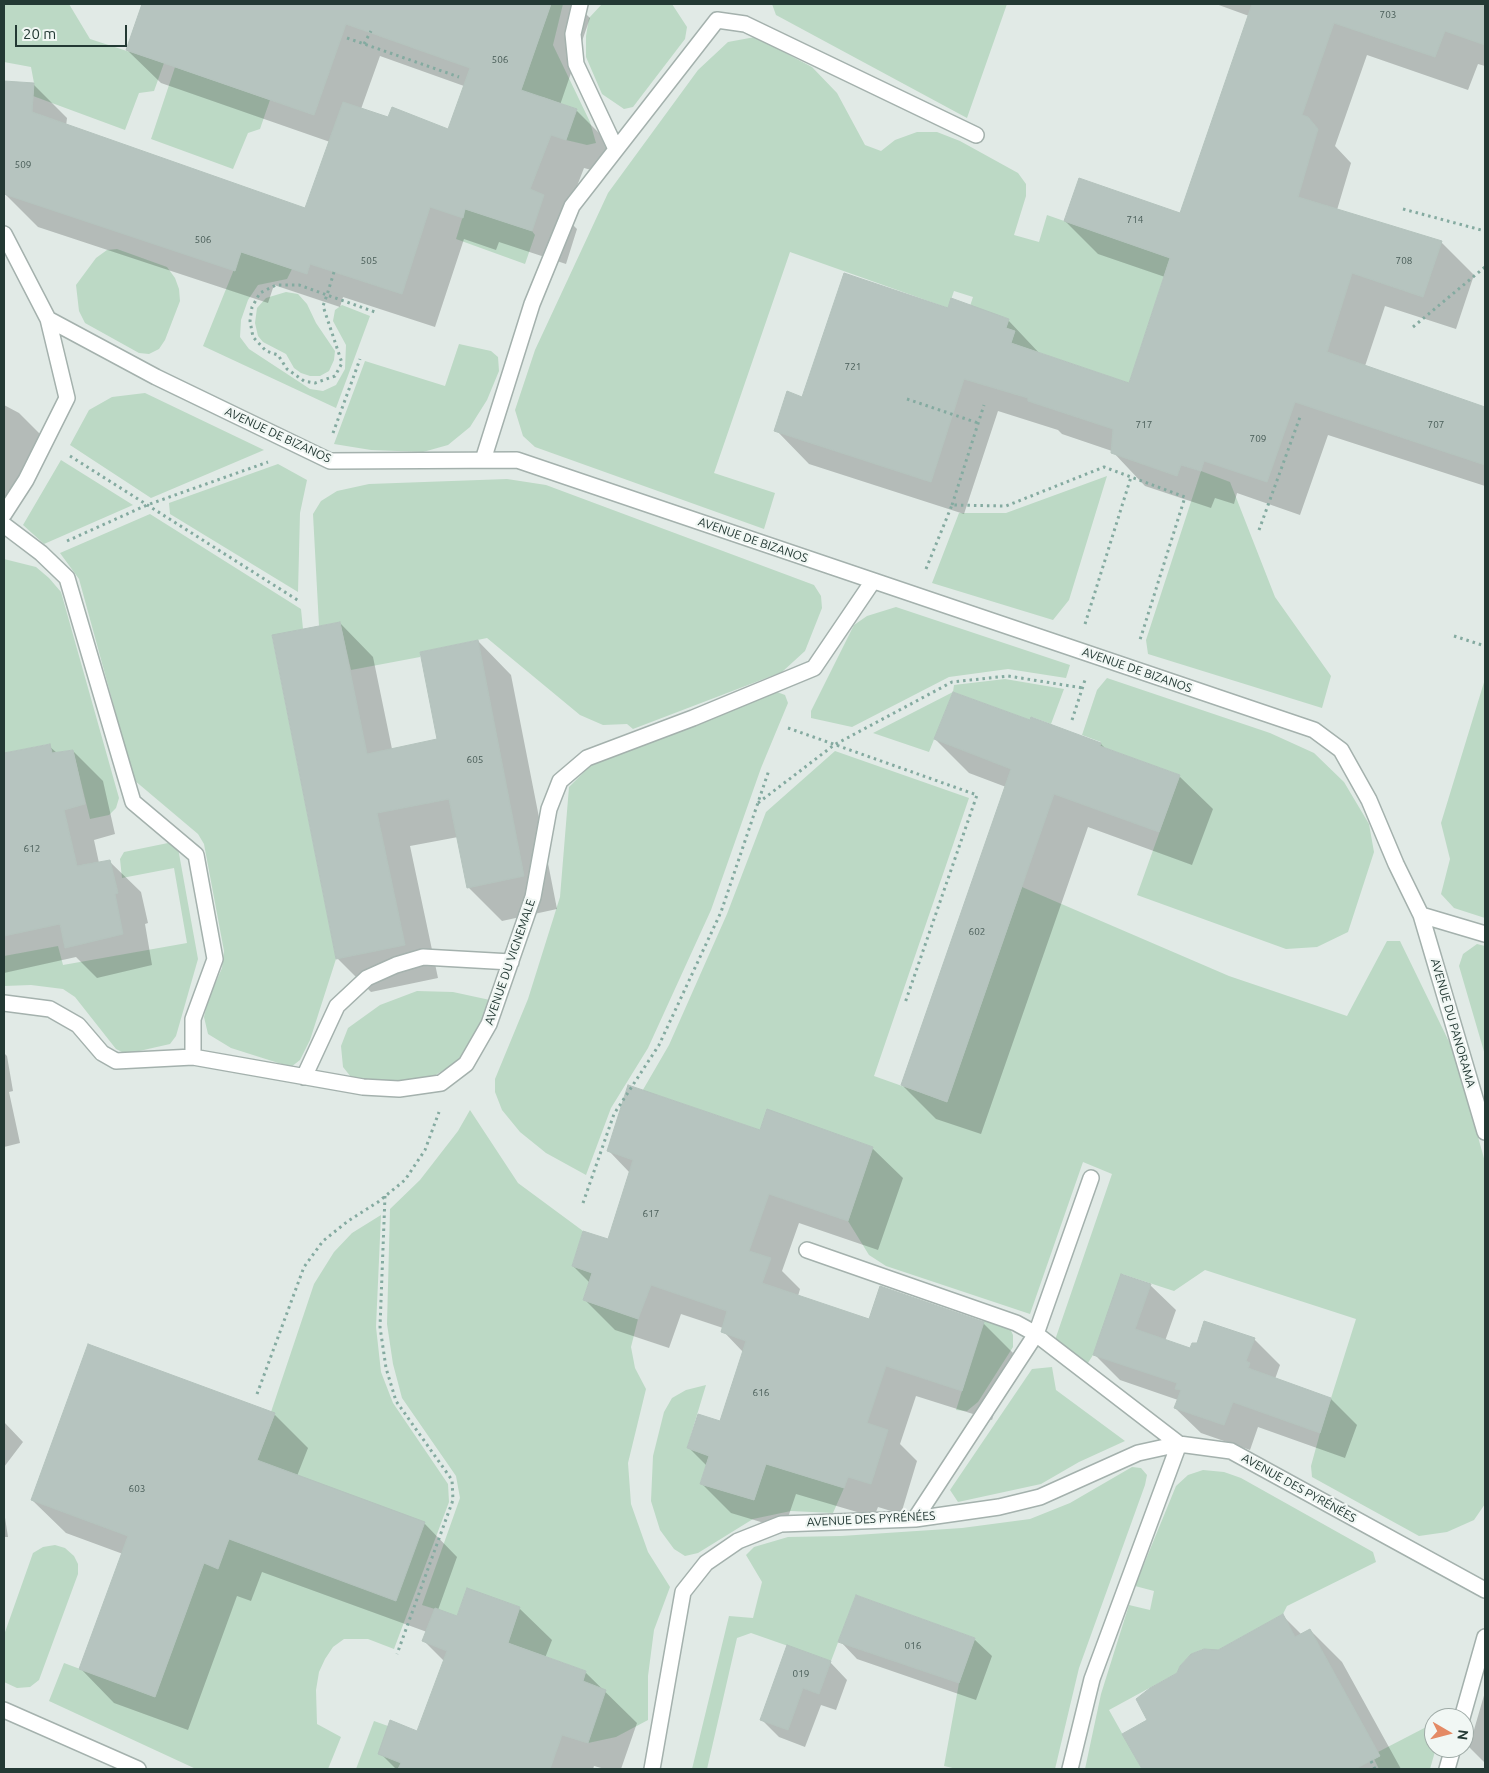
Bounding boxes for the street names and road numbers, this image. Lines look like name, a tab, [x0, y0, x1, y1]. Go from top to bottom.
street label: AVENUE DE BIZANOS	[223, 404, 333, 466]
street label: AVENUE DE BIZANOS	[696, 514, 810, 566]
street label: AVENUE DE BIZANOS	[1080, 644, 1194, 696]
street label: AVENUE DU VIGNEMALE	[482, 897, 538, 1027]
street label: AVENUE DU PANORAMA	[1428, 957, 1478, 1089]
street label: AVENUE DES PYRÉNÉES	[1239, 1451, 1359, 1525]
street label: AVENUE DES PYRÉNÉES	[806, 1508, 936, 1530]

